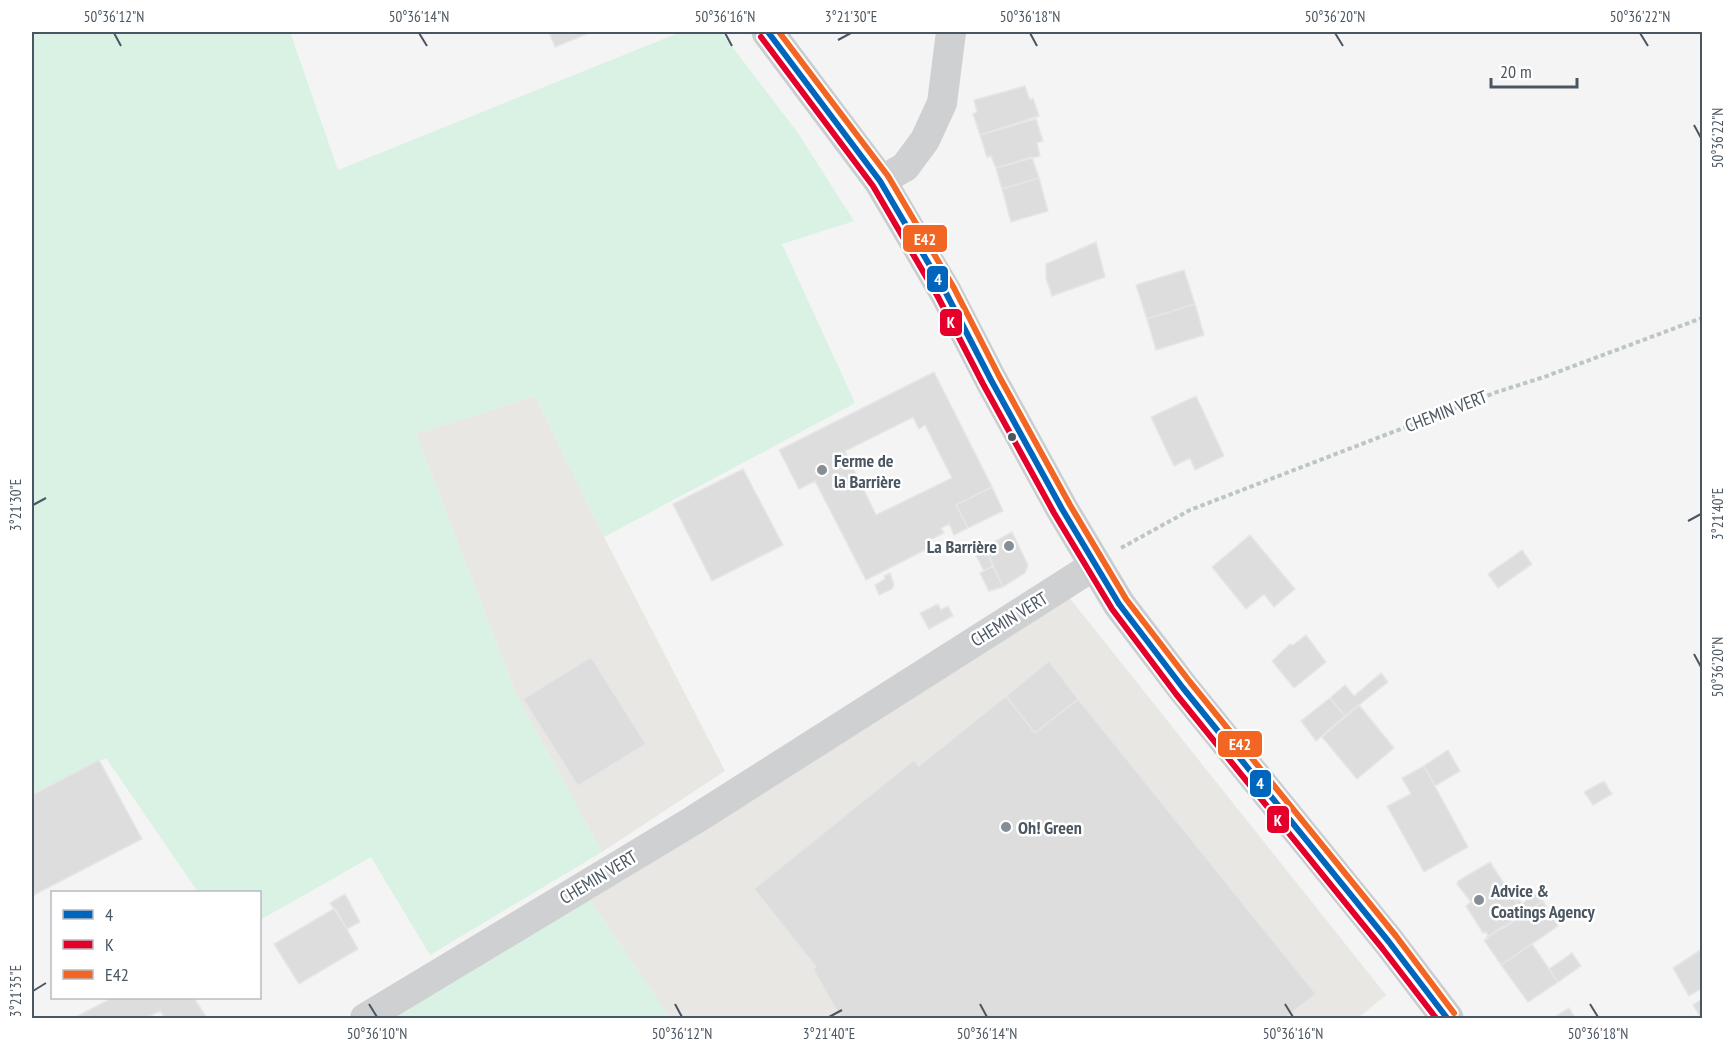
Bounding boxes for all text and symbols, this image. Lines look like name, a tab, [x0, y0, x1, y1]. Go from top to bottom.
text: 50°36'12"N	[84, 7, 144, 26]
text: 50°36'14"N	[389, 7, 449, 26]
text: 50°36'16"N	[695, 7, 755, 26]
text: 3°21'30"E	[825, 7, 877, 26]
text: 50°36'18"N	[1000, 7, 1060, 26]
text: 50°36'20"N	[1305, 7, 1365, 26]
text: 50°36'22"N	[1610, 7, 1670, 26]
scale bar	[1491, 51, 1576, 89]
text: 20 m	[1500, 60, 1532, 83]
text: 50°36'22"N	[1708, 108, 1727, 168]
line badge: E42	[902, 224, 948, 253]
text: E42	[914, 229, 936, 249]
line badge: 4	[926, 265, 949, 293]
text: 4	[934, 269, 942, 289]
line badge: K	[939, 308, 963, 337]
text: K	[947, 312, 956, 332]
street label: CHEMIN VERT	[1402, 385, 1490, 437]
unlabelled marker	[1006, 431, 1018, 443]
place label: Ferme de la Barrière	[834, 449, 901, 493]
marker: Ferme de la Barrière	[815, 463, 829, 477]
text: 3°21'30"E	[6, 479, 25, 531]
text: 3°21'40"E	[1708, 488, 1727, 540]
place label: La Barrière	[927, 535, 997, 558]
marker: La Barrière	[1002, 539, 1016, 553]
street label: CHEMIN VERT	[966, 586, 1052, 652]
text: 50°36'20"N	[1708, 637, 1727, 697]
line badge: E42	[1217, 730, 1263, 758]
text: E42	[1229, 734, 1251, 754]
line badge: 4	[1249, 769, 1272, 798]
text: 4	[1256, 773, 1264, 793]
line badge: K	[1266, 805, 1290, 834]
text: K	[1274, 810, 1283, 830]
place label: Oh! Green	[1018, 816, 1082, 839]
marker: Oh! Green	[999, 820, 1013, 834]
street label: CHEMIN VERT	[555, 845, 641, 909]
place label: Advice & Coatings Agency	[1490, 879, 1595, 923]
legend	[51, 891, 261, 999]
marker: Advice & Coatings Agency	[1472, 893, 1486, 907]
text: 4	[105, 903, 113, 926]
text: K	[105, 933, 114, 956]
text: E42	[105, 963, 129, 986]
text: 3°21'35"E	[6, 965, 25, 1017]
text: 50°36'10"N	[347, 1024, 407, 1043]
text: 50°36'12"N	[652, 1024, 712, 1043]
text: 3°21'40"E	[803, 1024, 855, 1043]
text: 50°36'14"N	[957, 1024, 1017, 1043]
text: 50°36'16"N	[1263, 1024, 1323, 1043]
text: 50°36'18"N	[1568, 1024, 1628, 1043]

